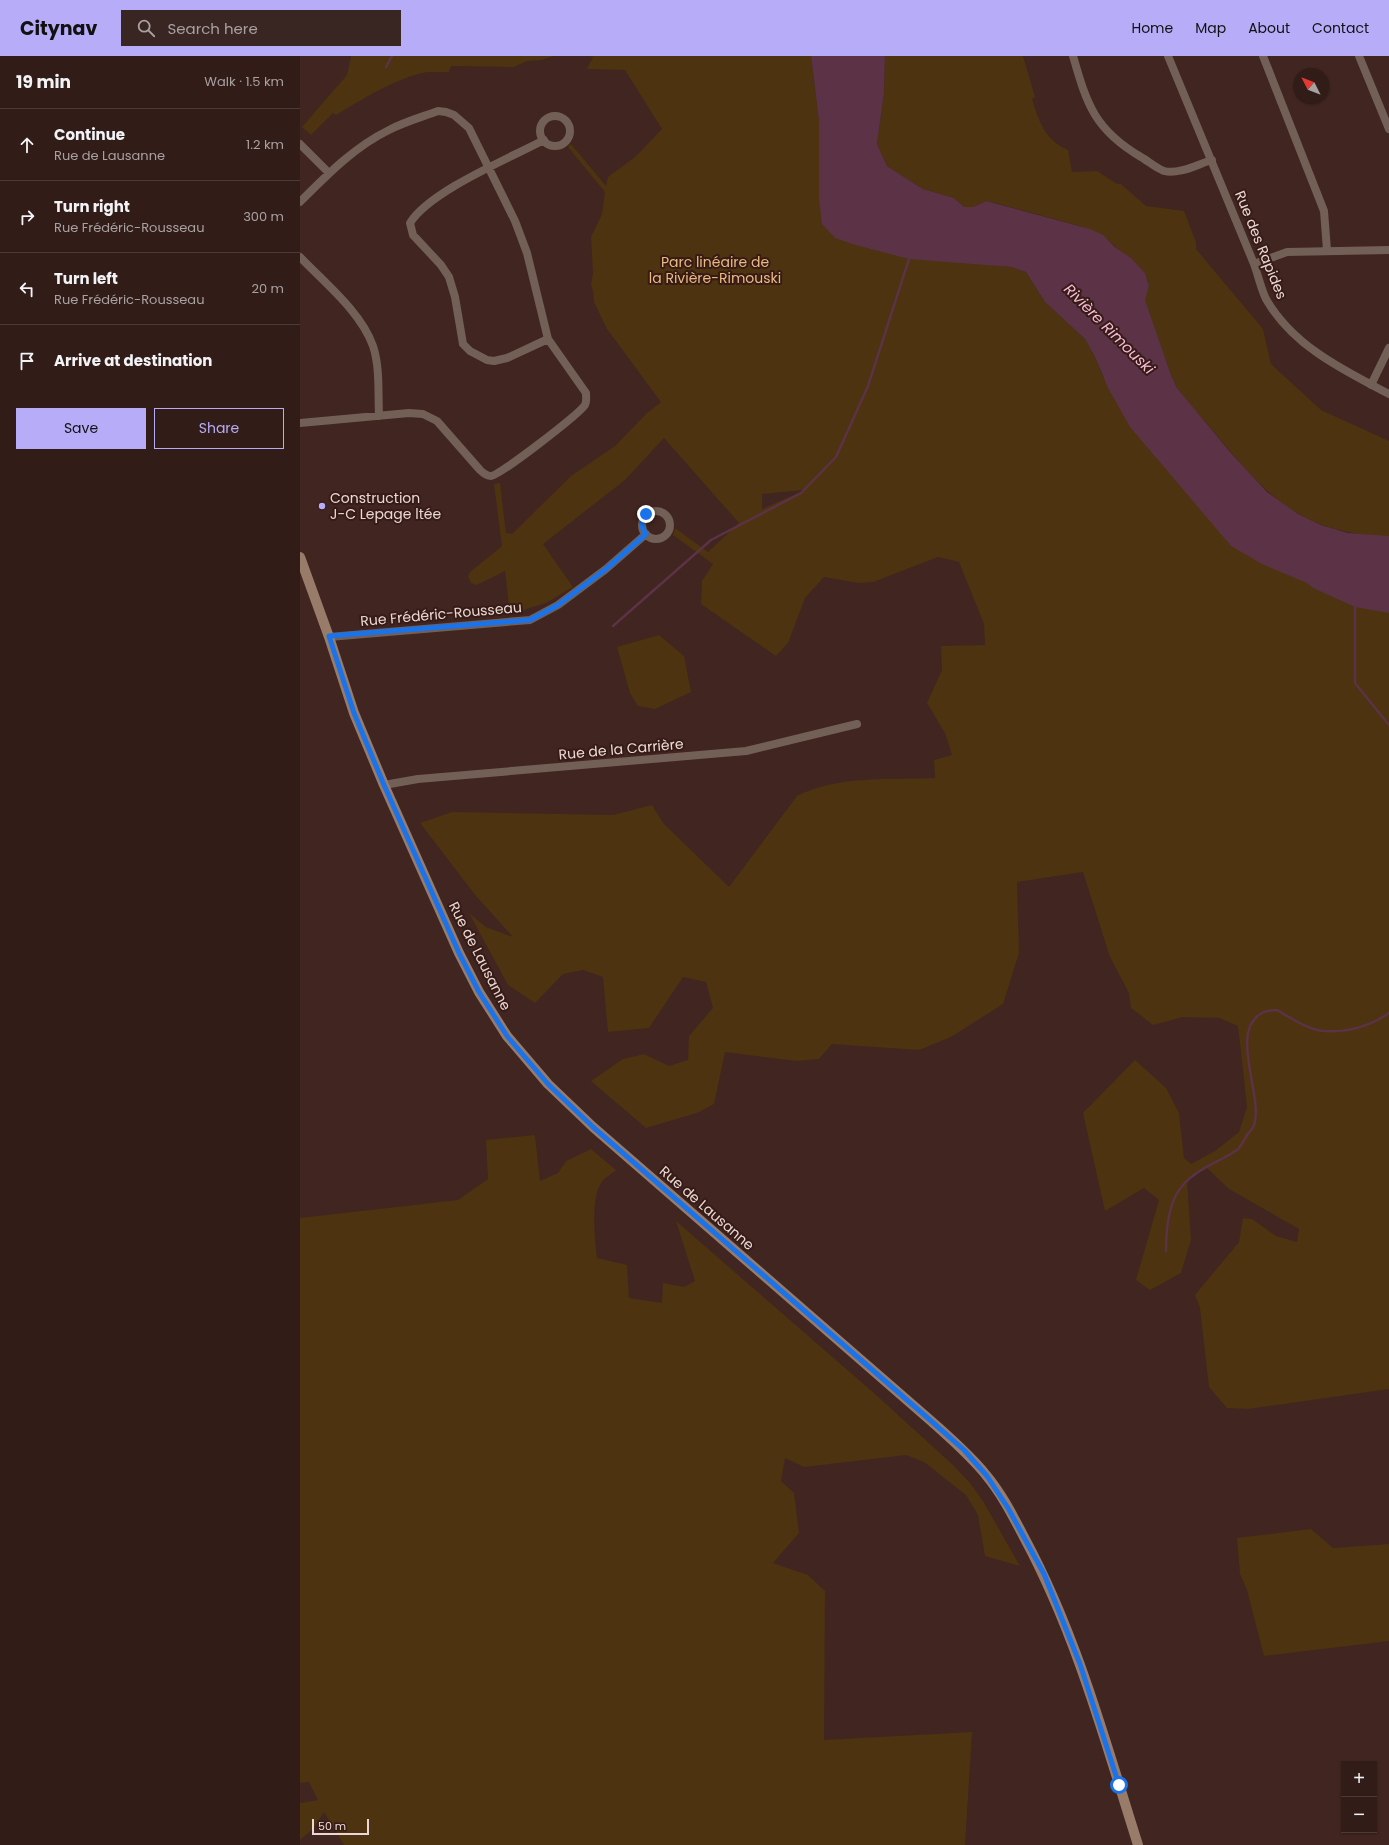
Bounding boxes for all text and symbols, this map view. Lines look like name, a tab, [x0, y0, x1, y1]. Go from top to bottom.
search box	[121, 10, 401, 46]
text: Citynav	[20, 15, 97, 42]
icon: search	[135, 17, 157, 39]
text: Search here	[167, 18, 258, 39]
text: Home	[1131, 18, 1173, 38]
text: Map	[1195, 18, 1226, 38]
text: About	[1248, 18, 1290, 38]
text: Contact	[1312, 18, 1369, 38]
north arrow	[1293, 68, 1329, 104]
text: 19 min	[16, 70, 71, 94]
text: Walk · 1.5 km	[204, 72, 284, 91]
text: Continue	[54, 124, 125, 145]
icon: ahead	[16, 134, 38, 156]
text: 1.2 km	[246, 135, 284, 154]
text: Rue de Lausanne	[54, 146, 165, 165]
street label: Rue des Rapides	[1230, 188, 1292, 302]
text: Turn right	[54, 196, 130, 217]
icon: right	[16, 206, 38, 228]
text: 300 m	[243, 207, 284, 226]
text: Rue Frédéric-Rousseau	[54, 218, 204, 237]
park label: Parc linéaire de la Rivière-Rimouski	[649, 252, 781, 288]
text: Turn left	[54, 268, 118, 289]
icon: left	[16, 278, 38, 300]
text: 20 m	[251, 279, 284, 298]
water label: Rivière Rimouski	[1059, 279, 1160, 379]
text: Rue Frédéric-Rousseau	[54, 290, 204, 309]
icon: arrive	[16, 350, 38, 372]
text: Arrive at destination	[54, 350, 212, 371]
button: Save	[16, 408, 146, 449]
button: Share	[154, 408, 284, 449]
place label: Construction J-C Lepage ltée	[330, 488, 441, 524]
marker: Construction J-C Lepage ltée	[317, 501, 327, 511]
route end	[637, 505, 655, 523]
street label: Rue Frédéric-Rousseau	[359, 597, 523, 631]
street label: Rue de la Carrière	[558, 734, 685, 764]
street label: Rue de Lausanne	[444, 898, 516, 1014]
street label: Rue de Lausanne	[655, 1161, 759, 1255]
map controls	[1341, 1761, 1377, 1833]
button: +	[1341, 1761, 1377, 1797]
route start	[1110, 1776, 1128, 1794]
button: −	[1341, 1797, 1377, 1833]
scale bar	[312, 1817, 369, 1836]
text: 50 m	[318, 1818, 346, 1834]

